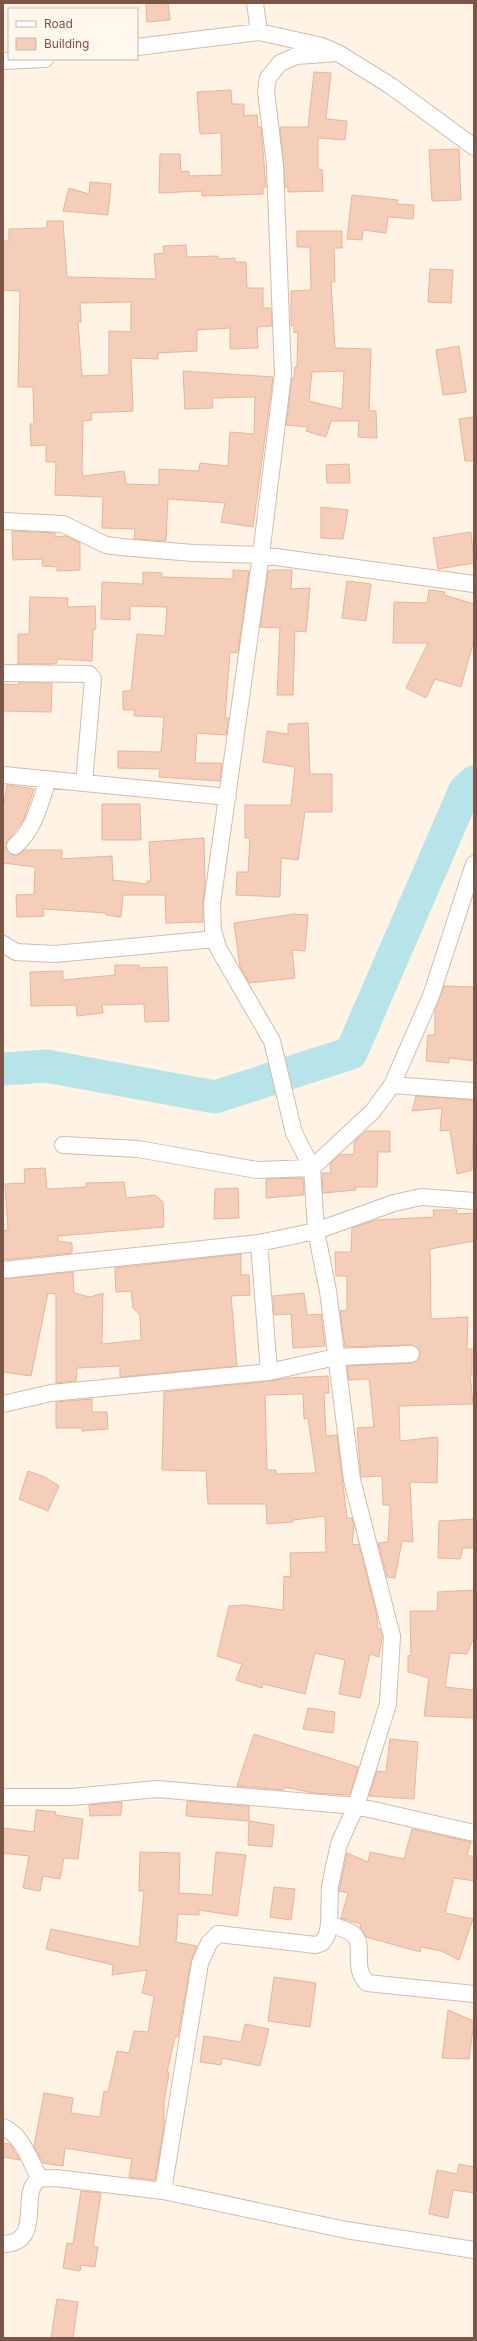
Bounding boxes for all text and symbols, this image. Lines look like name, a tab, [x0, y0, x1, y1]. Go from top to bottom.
legend	[8, 8, 138, 60]
text: Road	[44, 16, 73, 31]
text: Building	[44, 36, 89, 51]

